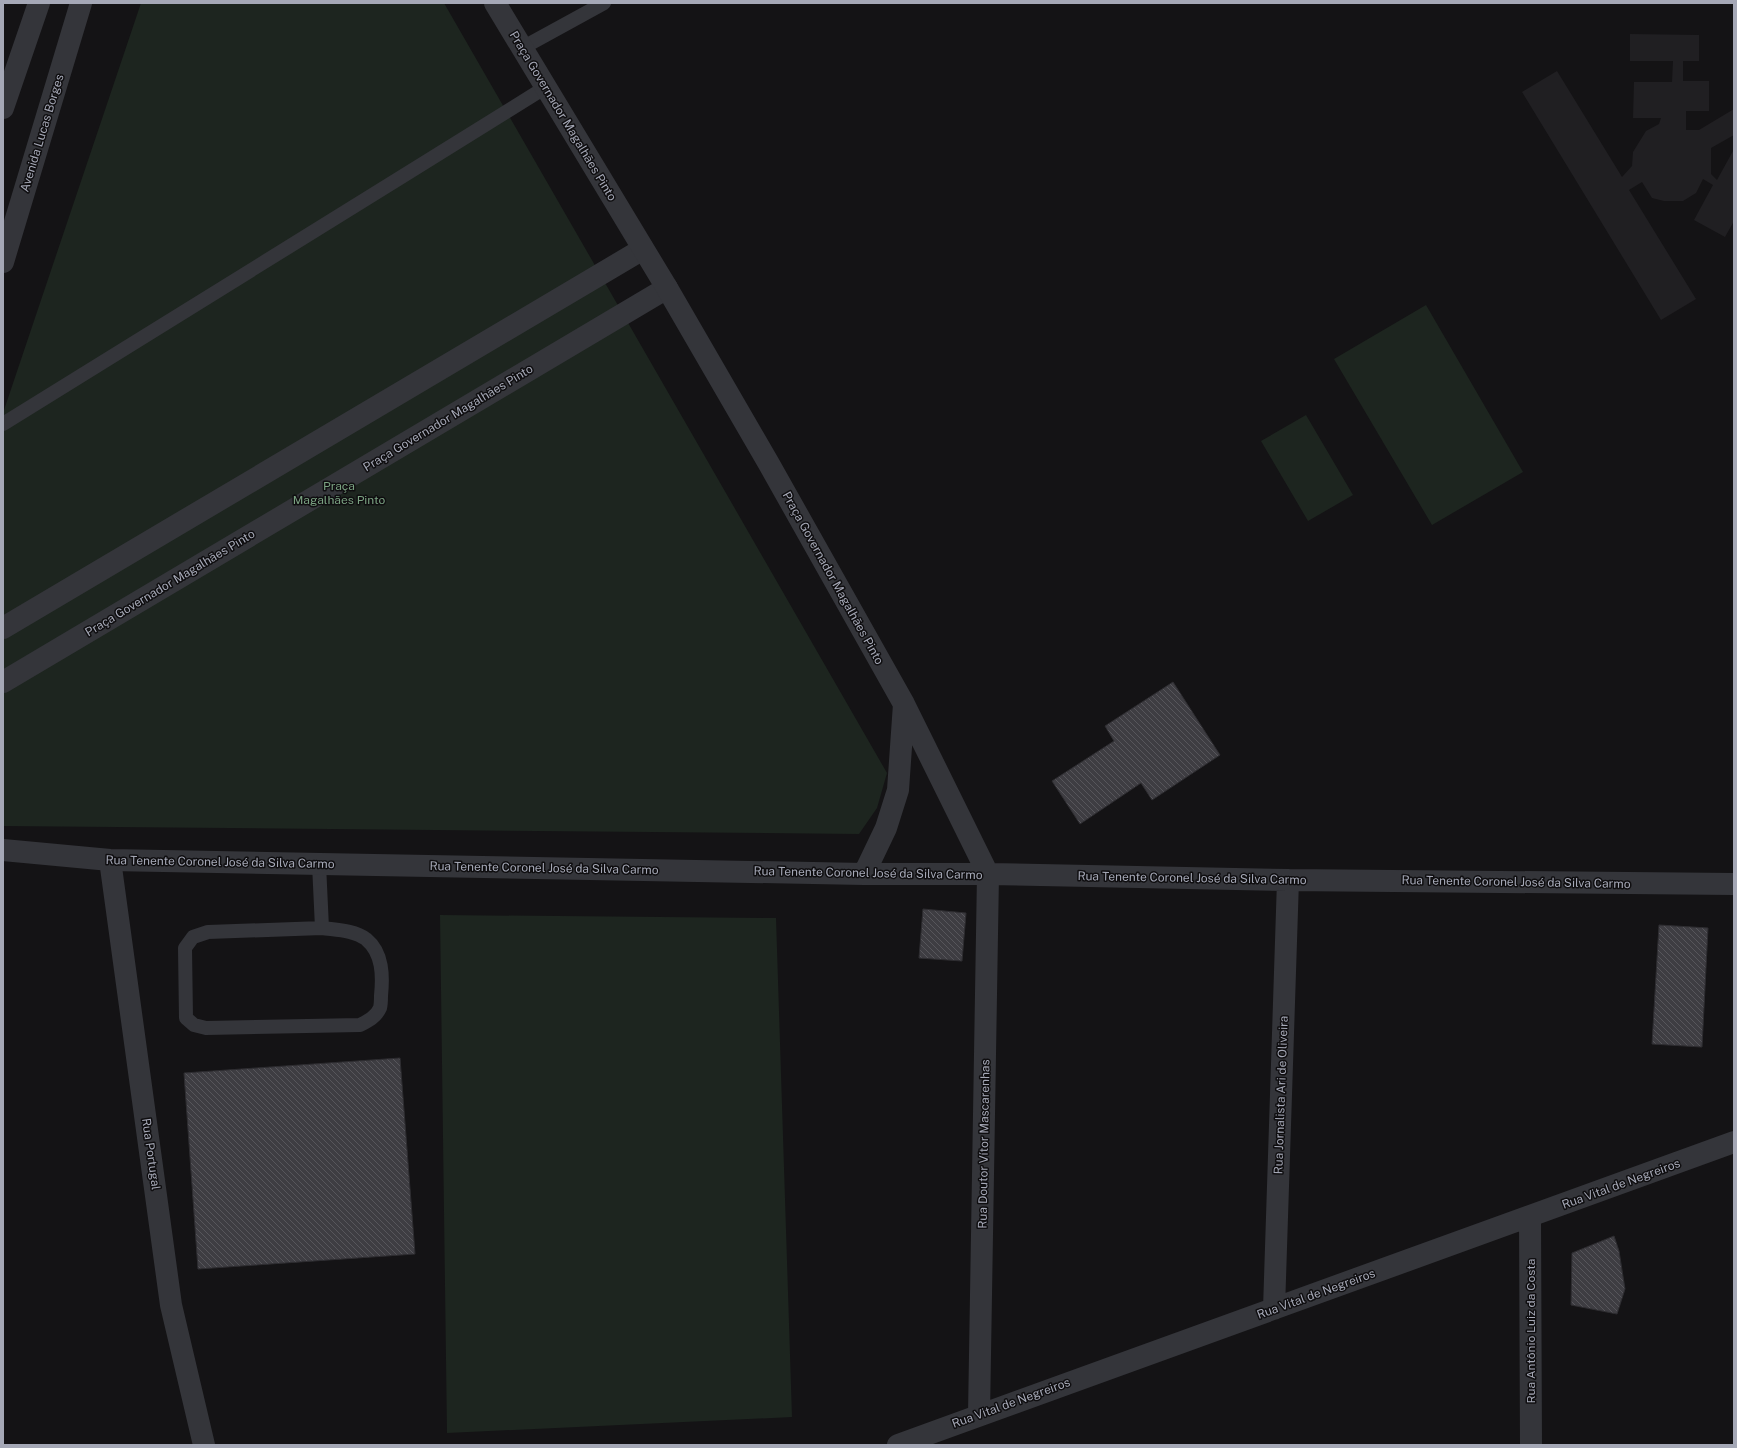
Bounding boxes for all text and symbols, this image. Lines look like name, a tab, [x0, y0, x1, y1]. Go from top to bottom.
street label: Praça Governador Magalhães Pinto	[507, 29, 619, 204]
street label: Avenida Lucas Borges	[17, 72, 67, 194]
street label: Praça Governador Magalhães Pinto	[361, 362, 536, 474]
park label: Praça Magalhães Pinto	[293, 479, 386, 507]
street label: Praça Governador Magalhães Pinto	[780, 489, 887, 667]
street label: Praça Governador Magalhães Pinto	[83, 527, 258, 639]
street label: Rua Tenente Coronel José da Silva Carmo	[105, 853, 335, 871]
street label: Rua Tenente Coronel José da Silva Carmo	[429, 859, 659, 877]
street label: Rua Tenente Coronel José da Silva Carmo	[753, 864, 983, 882]
street label: Rua Tenente Coronel José da Silva Carmo	[1077, 869, 1307, 887]
street label: Rua Tenente Coronel José da Silva Carmo	[1401, 873, 1631, 891]
street label: Rua Jornalista Ari de Oliveira	[1271, 1015, 1291, 1175]
street label: Rua Doutor Vítor Mascarenhas	[976, 1059, 992, 1229]
street label: Rua Portugal	[139, 1117, 163, 1191]
street label: Rua Vital de Negreiros	[1560, 1156, 1682, 1212]
street label: Rua Antônio Luiz da Costa	[1524, 1259, 1538, 1403]
street label: Rua Vital de Negreiros	[1255, 1266, 1377, 1322]
street label: Rua Vital de Negreiros	[950, 1375, 1072, 1431]

